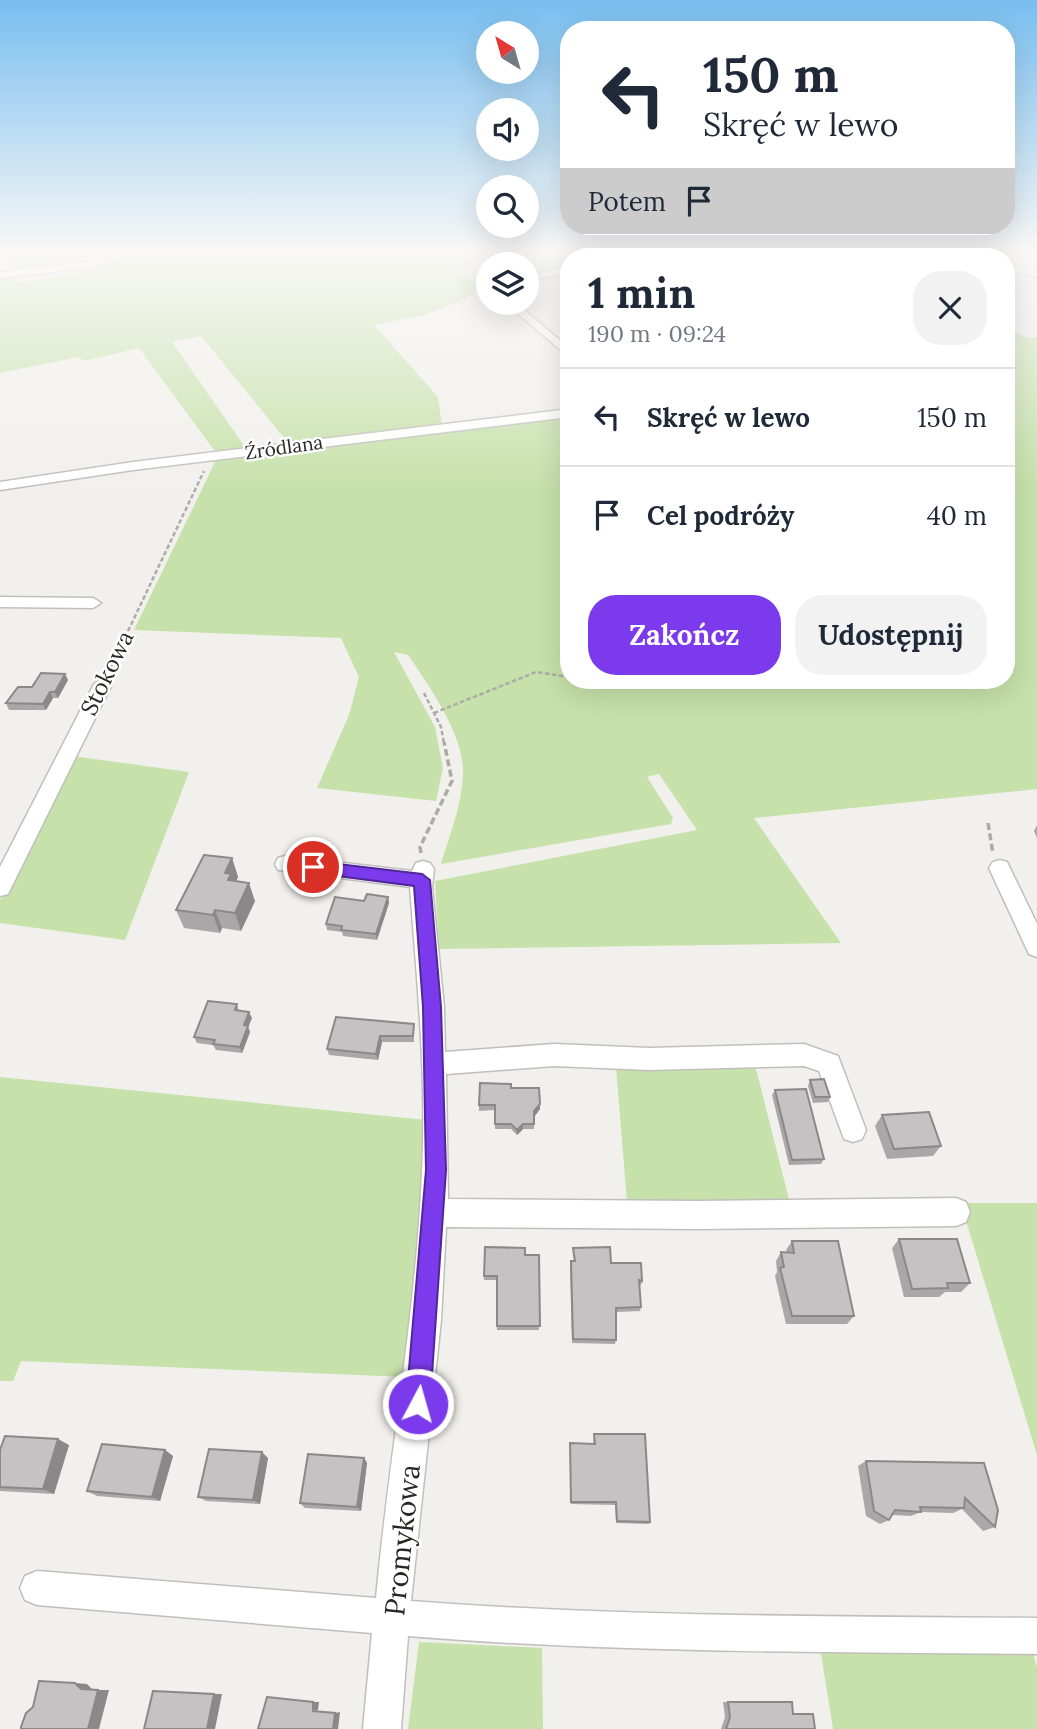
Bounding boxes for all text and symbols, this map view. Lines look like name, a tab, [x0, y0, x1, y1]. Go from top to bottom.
north arrow	[476, 21, 539, 84]
map controls	[476, 21, 539, 315]
text: 150 m	[703, 43, 839, 105]
icon: left	[588, 49, 679, 140]
button: sound	[476, 98, 539, 161]
text: Skręć w lewo	[703, 104, 899, 145]
button: search	[476, 175, 539, 238]
icon: arrive	[680, 182, 718, 220]
text: Potem	[588, 185, 666, 218]
button: layers	[476, 252, 539, 315]
text: 1 min	[588, 266, 695, 320]
button: close	[913, 271, 987, 345]
text: 190 m · 09:24	[588, 319, 726, 348]
icon: left	[588, 398, 626, 436]
text: Skręć w lewo	[647, 401, 810, 434]
text: 150 m	[917, 401, 987, 434]
street label: Źródlana	[243, 430, 325, 464]
icon: arrive	[588, 496, 626, 534]
text: Cel podróży	[647, 499, 794, 532]
text: 40 m	[927, 499, 987, 532]
button: Zakończ	[588, 595, 781, 675]
button: Udostępnij	[795, 595, 987, 675]
street label: Stokowa	[74, 626, 140, 720]
pin	[283, 837, 343, 897]
icon: arrive	[294, 848, 332, 886]
position arrow	[381, 1367, 455, 1441]
street label: Promykowa	[376, 1462, 428, 1618]

